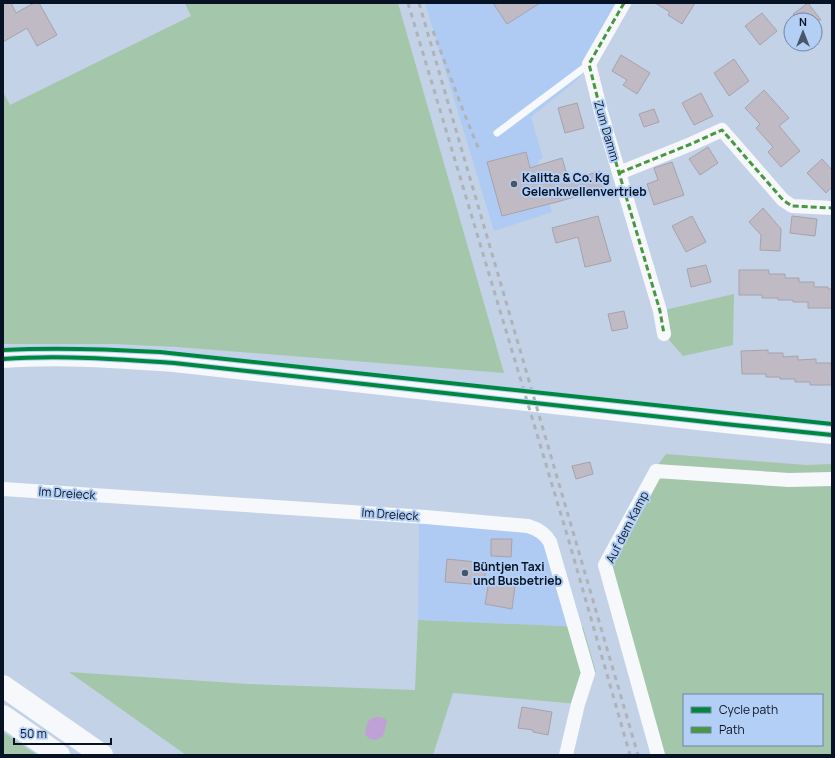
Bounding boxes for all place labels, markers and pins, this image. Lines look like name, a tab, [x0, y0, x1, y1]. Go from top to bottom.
place label: Kalitta & Co. Kg Gelenkwellenvertrieb	[522, 169, 647, 200]
marker: Kalitta & Co. Kg Gelenkwellenvertrieb	[509, 179, 519, 189]
place label: Büntjen Taxi und Busbetrieb	[473, 558, 562, 589]
marker: Büntjen Taxi und Busbetrieb	[460, 568, 470, 578]

